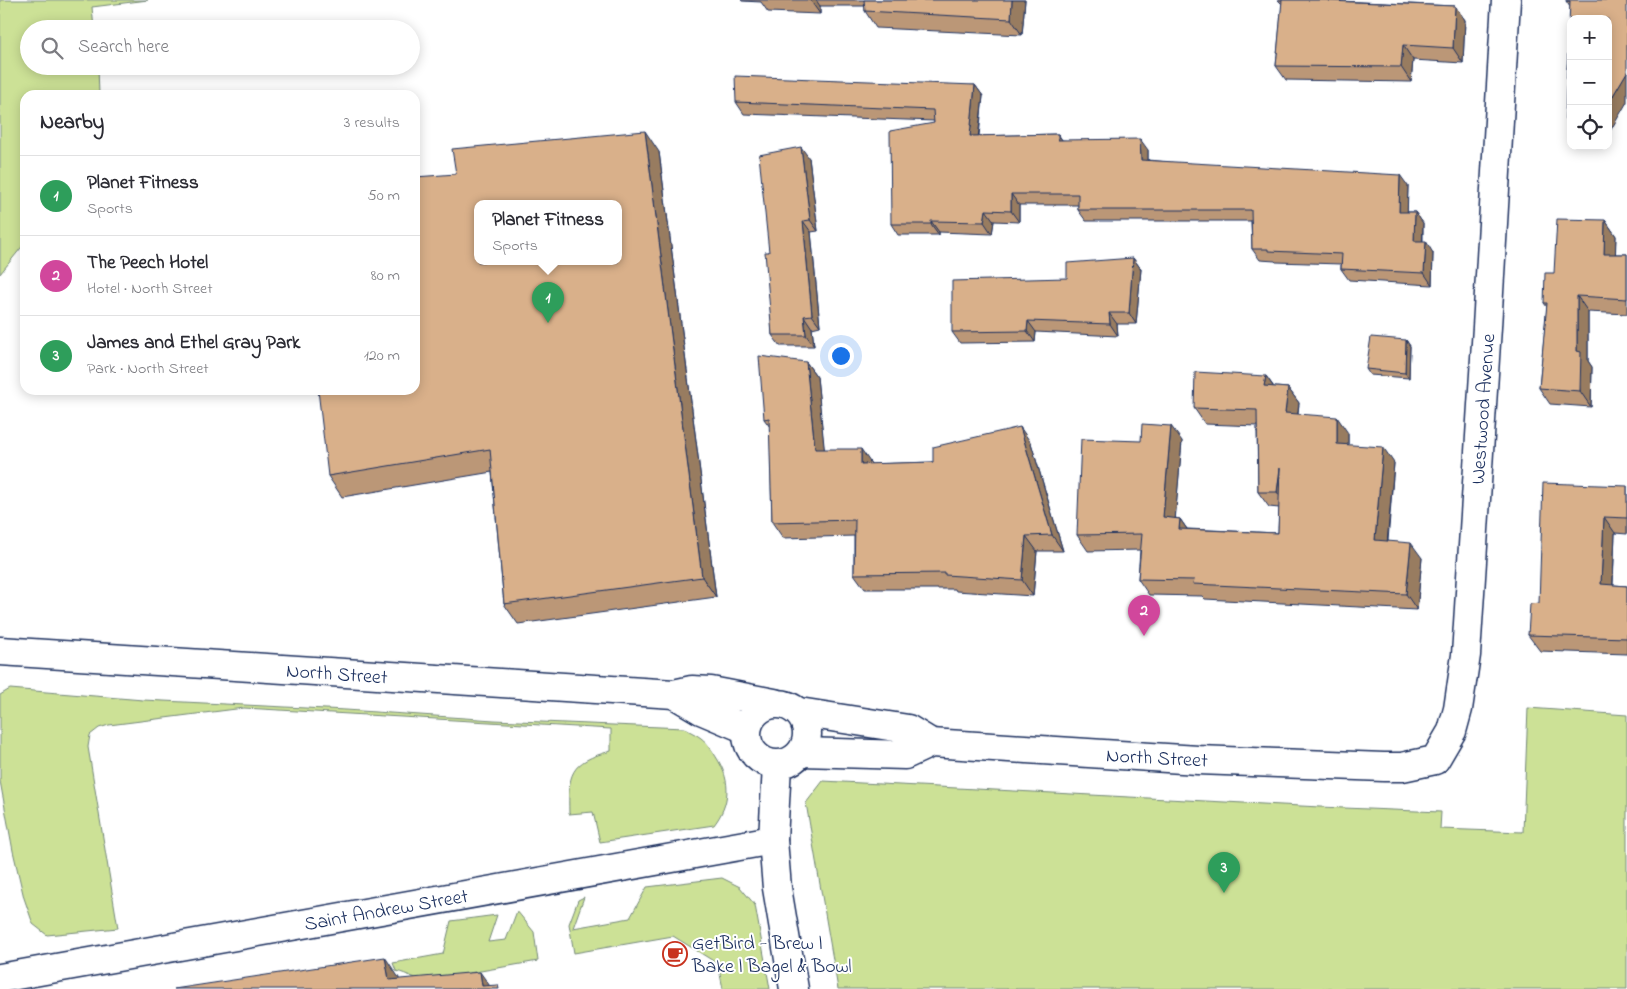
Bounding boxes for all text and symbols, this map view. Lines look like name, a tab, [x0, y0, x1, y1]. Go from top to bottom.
map controls	[1567, 15, 1612, 150]
button: +	[1567, 15, 1612, 60]
search box	[20, 20, 420, 75]
icon: search	[38, 34, 66, 62]
text: Search here	[78, 34, 169, 61]
button: −	[1567, 60, 1612, 105]
button: locate	[1567, 105, 1612, 150]
text: Nearby	[40, 108, 104, 138]
text: 3 results	[344, 111, 400, 135]
text: Planet Fitness	[87, 170, 199, 197]
text: 1	[53, 184, 59, 208]
text: 50 m	[368, 184, 400, 208]
text: Sports	[87, 197, 133, 221]
popup	[474, 200, 622, 265]
text: Planet Fitness	[492, 207, 604, 234]
text: Sports	[492, 234, 538, 258]
text: The Peech Hotel	[87, 250, 208, 277]
text: 2	[52, 264, 60, 288]
text: 80 m	[371, 264, 400, 288]
text: Hotel · North Street	[87, 277, 213, 301]
pin: 1	[532, 282, 564, 323]
text: James and Ethel Gray Park	[87, 330, 300, 357]
street label: Westwood Avenue	[1465, 333, 1504, 486]
your location	[828, 343, 854, 369]
text: 3	[53, 344, 59, 368]
text: 120 m	[364, 344, 400, 368]
text: Park · North Street	[87, 357, 209, 381]
pin: 2	[1128, 595, 1160, 636]
street label: North Street	[285, 657, 389, 694]
street label: North Street	[1105, 742, 1209, 777]
pin: 3	[1208, 852, 1240, 893]
street label: Saint Andrew Street	[302, 883, 471, 940]
place label: GetBird - Brew | Bake | Bagel & Bowl	[691, 930, 852, 983]
cafe icon: GetBird - Brew | Bake | Bagel & Bowl	[662, 941, 688, 967]

